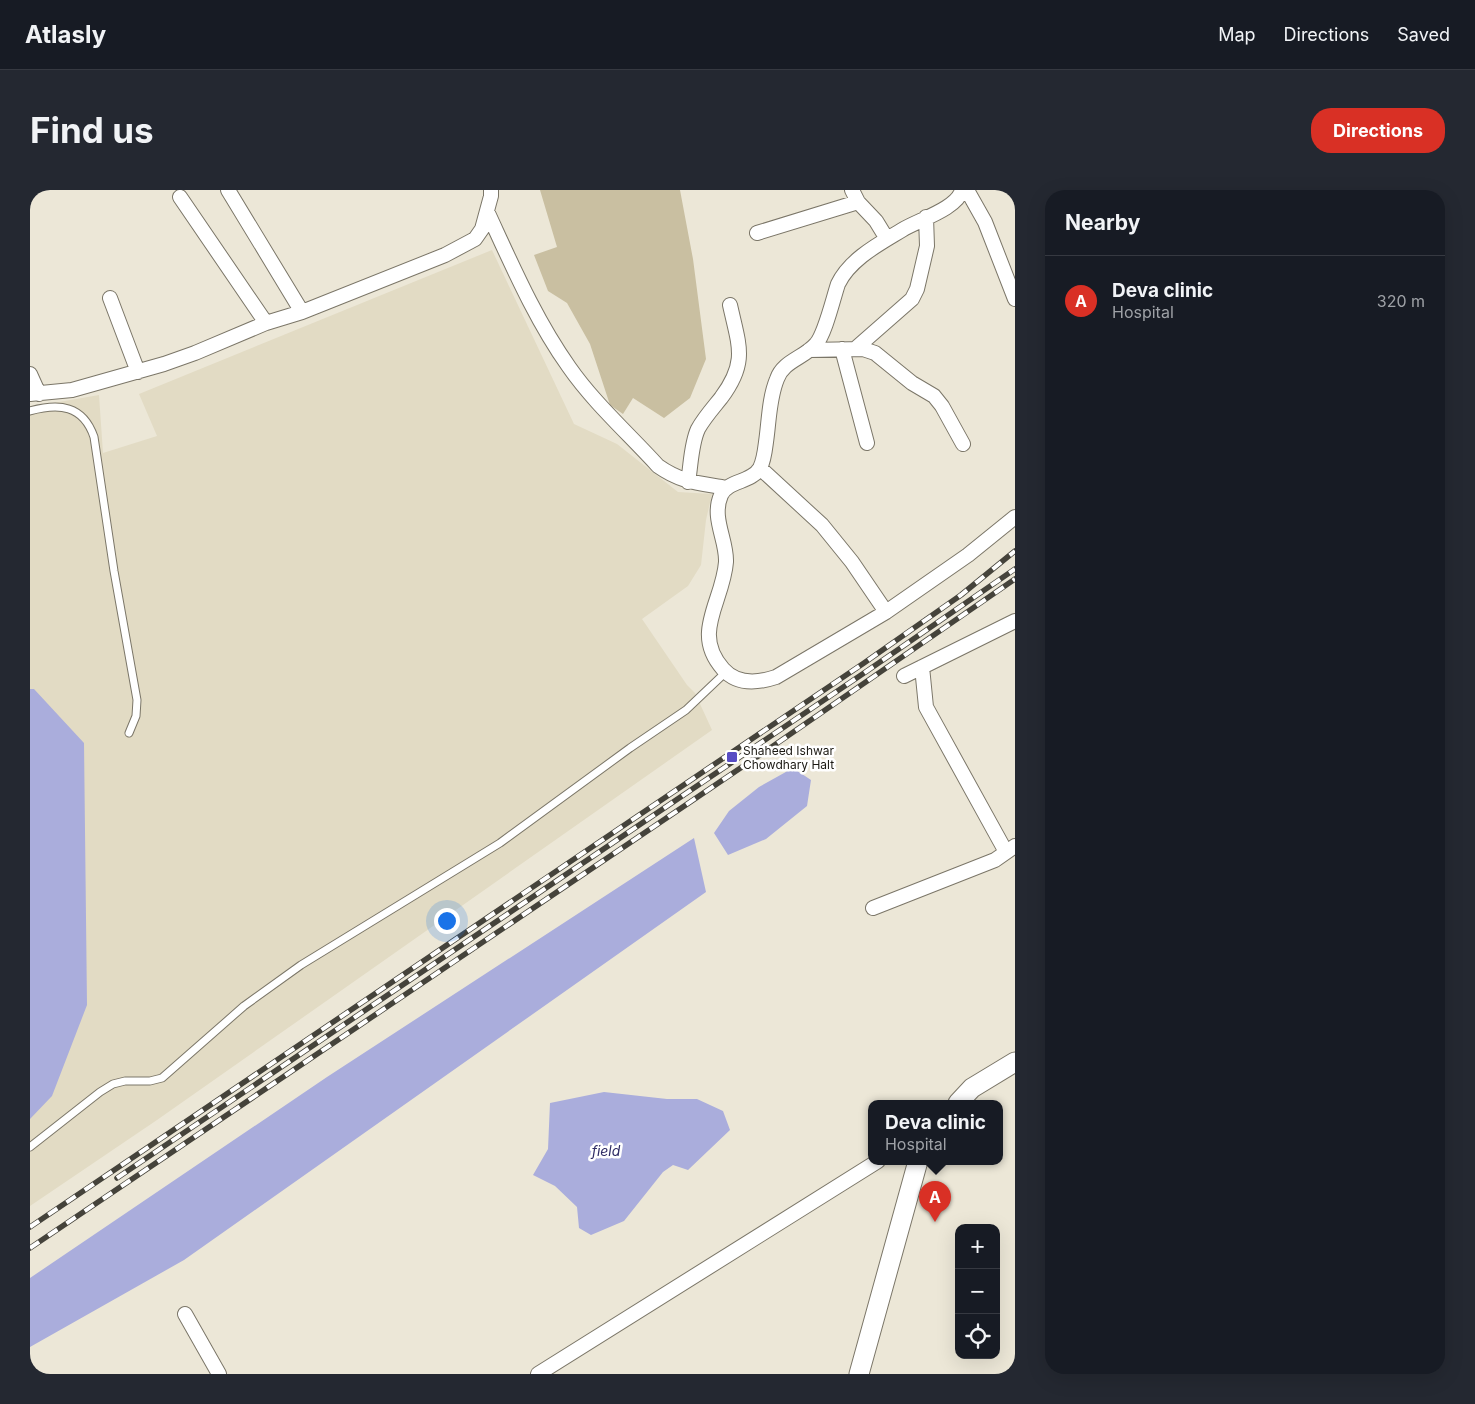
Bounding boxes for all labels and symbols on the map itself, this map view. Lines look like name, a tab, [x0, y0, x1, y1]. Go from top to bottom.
place label: Shaheed Ishwar Chowdhary Halt	[743, 743, 835, 772]
marker: Shaheed Ishwar Chowdhary Halt	[725, 750, 739, 764]
your location	[434, 908, 460, 934]
water label: field	[590, 1142, 621, 1159]
pin: A	[919, 1181, 951, 1222]

